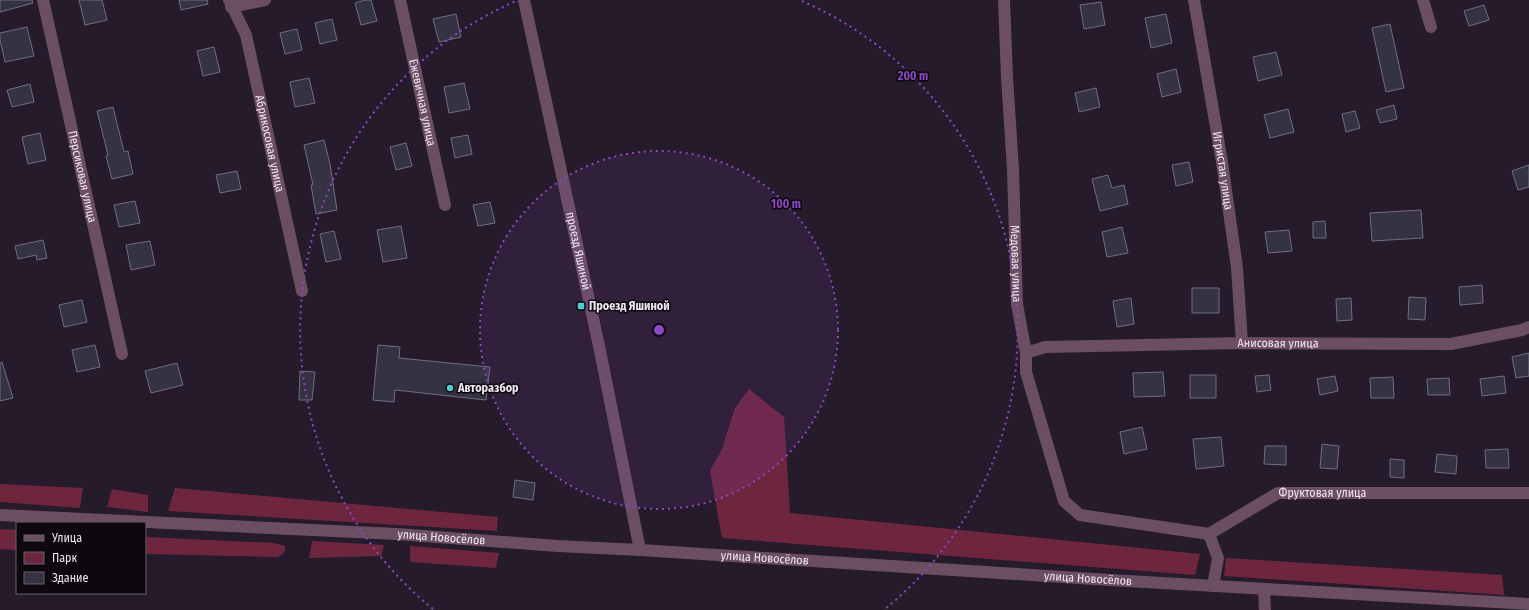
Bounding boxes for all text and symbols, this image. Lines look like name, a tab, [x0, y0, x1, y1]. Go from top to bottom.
street label: Ежевичная улица	[406, 58, 439, 148]
text: 200 m	[897, 69, 928, 83]
street label: Абрикосовая улица	[252, 94, 287, 194]
street label: Персиковая улица	[65, 129, 99, 224]
street label: Игристая улица	[1210, 130, 1236, 211]
text: 100 m	[771, 197, 801, 211]
street label: проезд Яшиной	[563, 211, 594, 292]
street label: Медовая улица	[1008, 225, 1024, 303]
place label: Проезд Яшиной	[589, 299, 670, 313]
marker: Проезд Яшиной	[576, 301, 586, 311]
centre of rings	[652, 323, 666, 337]
street label: Анисовая улица	[1237, 336, 1319, 350]
place label: Авторазбор	[457, 381, 519, 395]
marker: Авторазбор	[445, 383, 455, 393]
street label: Фруктовая улица	[1279, 486, 1366, 500]
legend	[16, 522, 146, 594]
street label: улица Новосёлов	[397, 527, 486, 548]
text: Улица	[51, 531, 82, 545]
street label: улица Новосёлов	[720, 548, 809, 568]
text: Парк	[52, 551, 78, 565]
street label: улица Новосёлов	[1044, 569, 1132, 588]
text: Здание	[52, 571, 88, 585]

